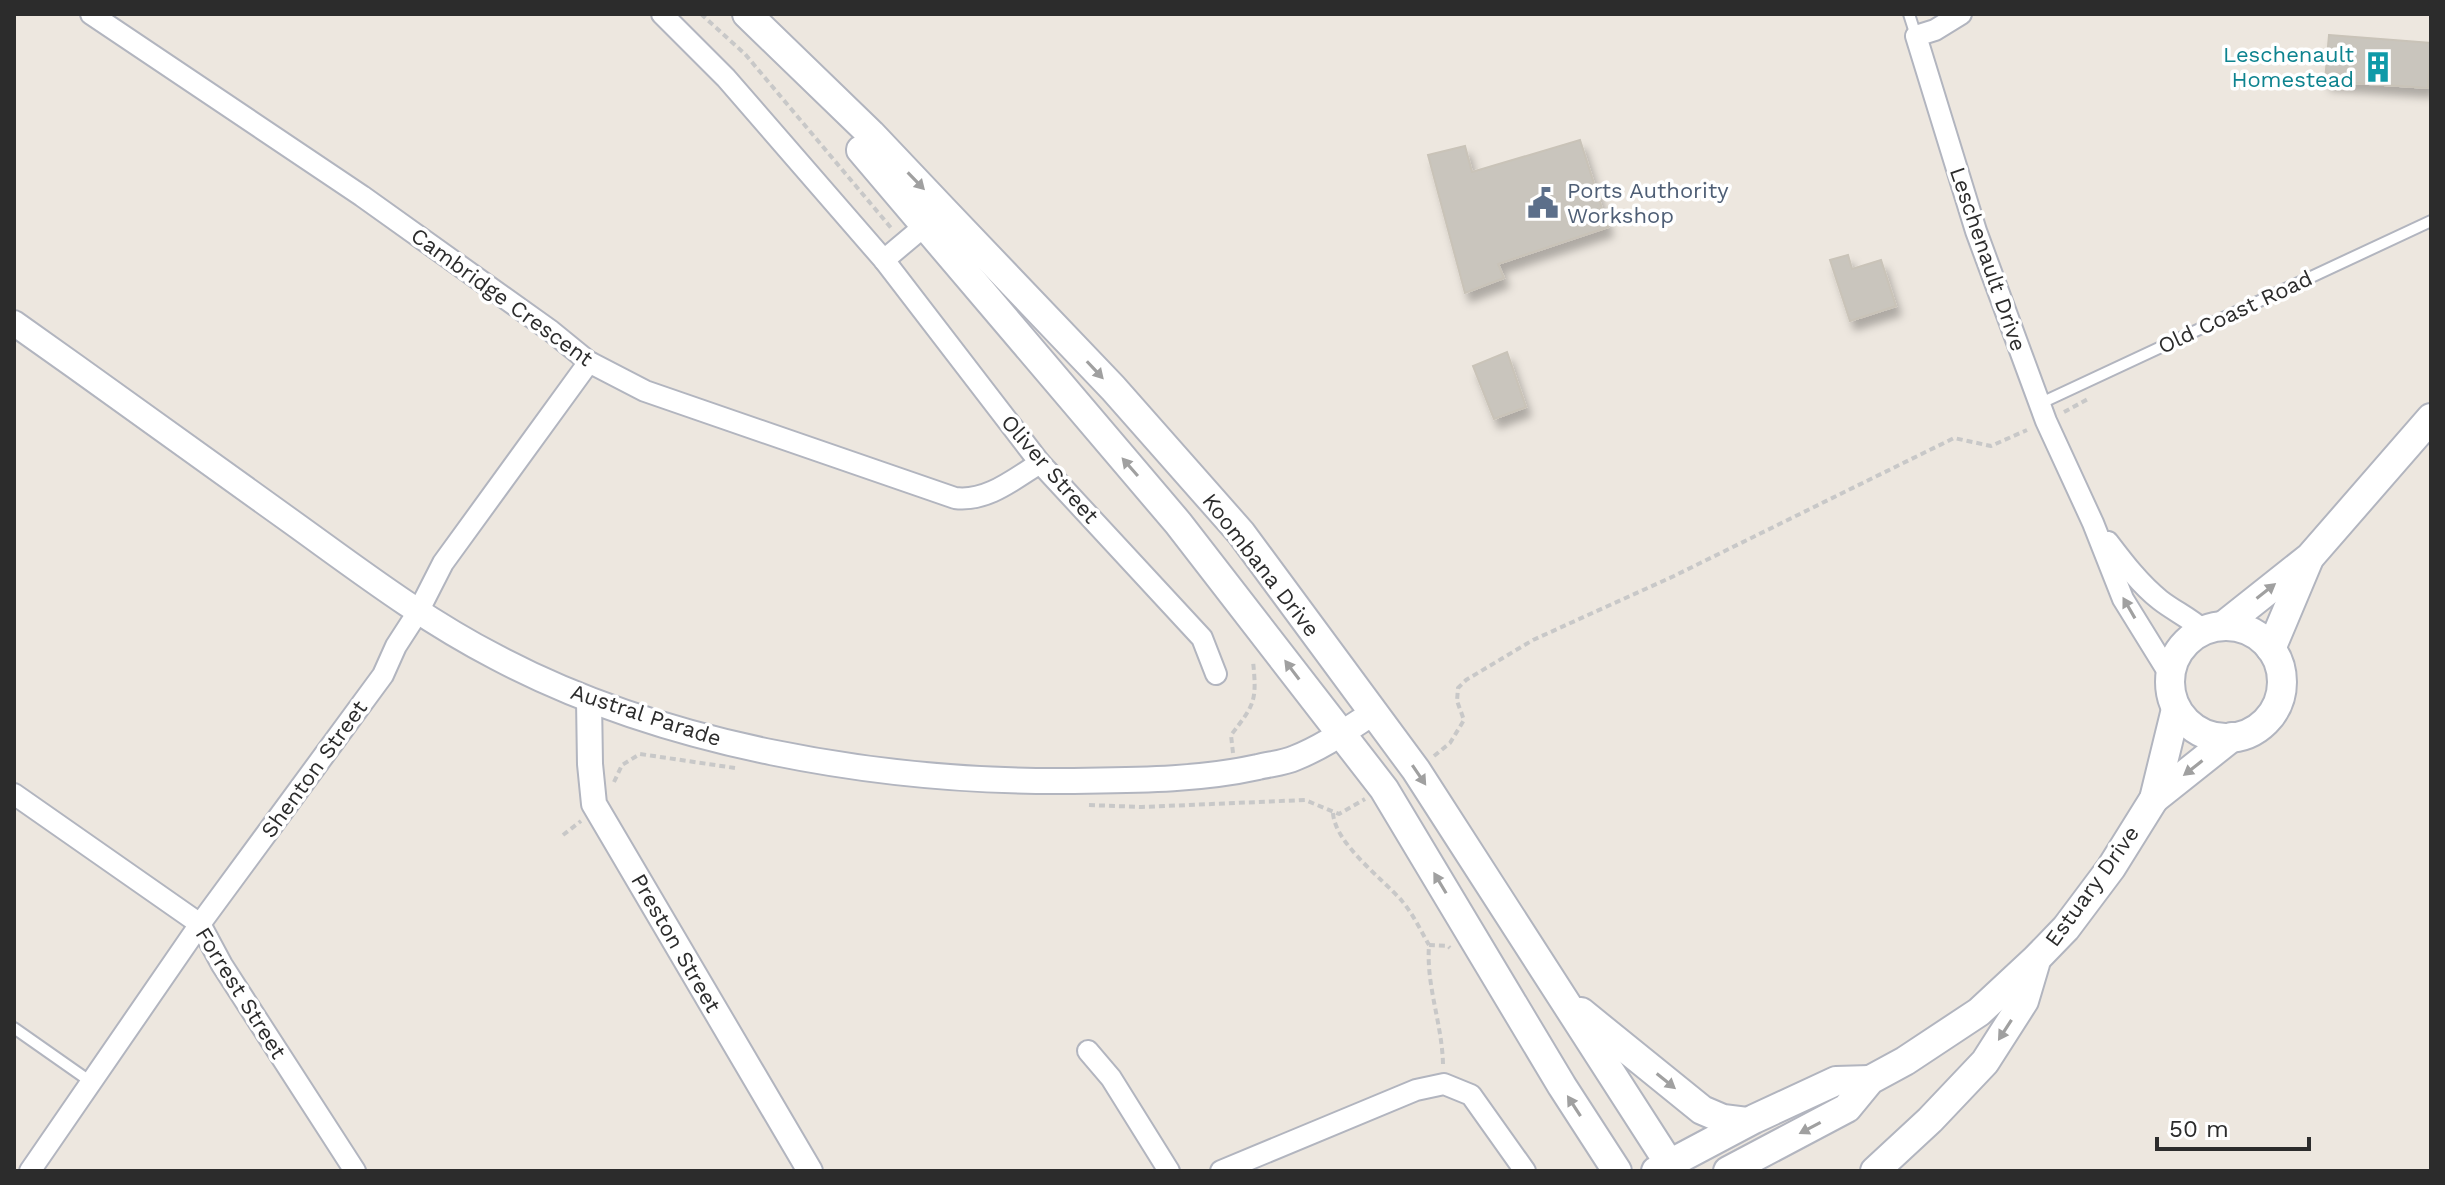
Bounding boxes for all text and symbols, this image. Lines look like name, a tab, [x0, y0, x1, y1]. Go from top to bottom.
place label: Leschenault Homestead	[2223, 42, 2354, 92]
building icon: Leschenault Homestead	[2361, 50, 2395, 84]
street label: Leschenault Drive	[1945, 164, 2031, 354]
one-way arrow	[907, 172, 925, 191]
place label: Ports Authority Workshop	[1567, 178, 1729, 228]
public building icon: Ports Authority Workshop	[1526, 186, 1560, 220]
street label: Cambridge Crescent	[406, 223, 598, 371]
street label: Old Coast Road	[2154, 265, 2316, 359]
one-way arrow	[1086, 360, 1104, 379]
street label: Oliver Street	[996, 410, 1104, 528]
one-way arrow	[1122, 457, 1139, 477]
street label: Koombana Drive	[1197, 488, 1325, 642]
one-way arrow	[2256, 583, 2276, 600]
one-way arrow	[2122, 597, 2136, 619]
one-way arrow	[1285, 659, 1301, 680]
street label: Austral Parade	[568, 679, 724, 751]
street label: Shenton Street	[256, 695, 372, 843]
one-way arrow	[2183, 760, 2203, 776]
one-way arrow	[1411, 765, 1426, 786]
street label: Estuary Drive	[2040, 821, 2144, 951]
street label: Preston Street	[626, 869, 726, 1017]
one-way arrow	[1433, 872, 1447, 894]
street label: Forrest Street	[191, 923, 291, 1063]
one-way arrow	[1999, 1019, 2013, 1041]
one-way arrow	[1655, 1072, 1675, 1089]
one-way arrow	[1567, 1095, 1582, 1116]
scale bar	[2157, 1101, 2309, 1151]
text: 50 m	[2169, 1115, 2229, 1143]
one-way arrow	[1798, 1121, 1821, 1134]

